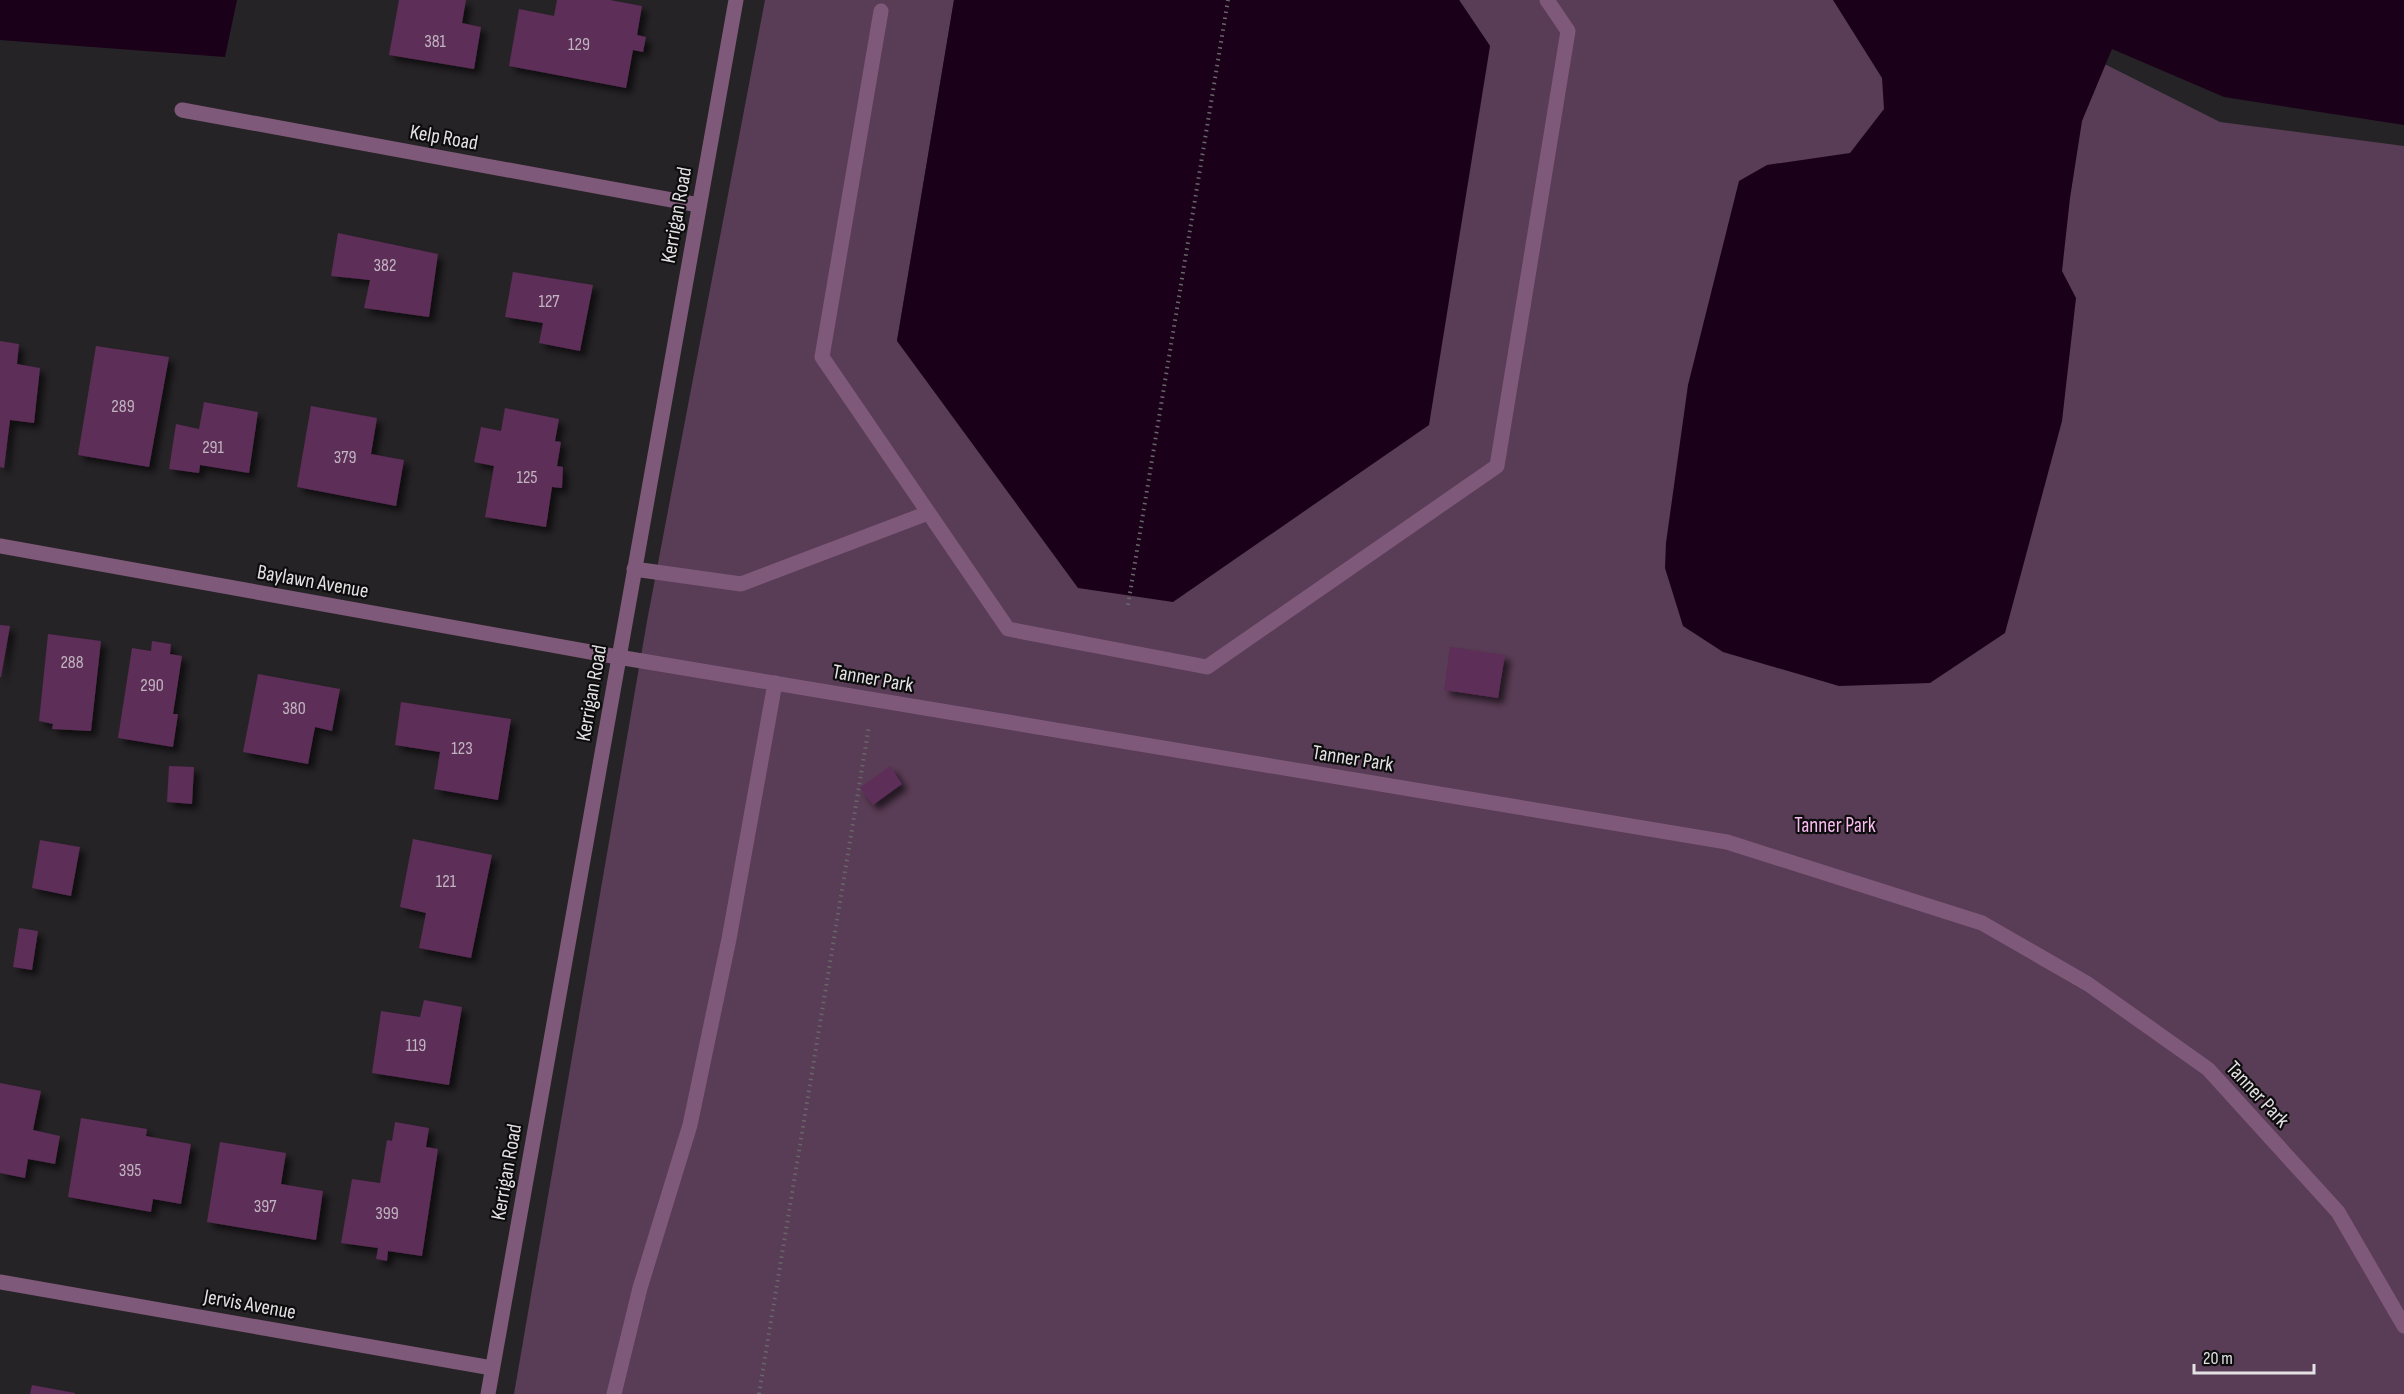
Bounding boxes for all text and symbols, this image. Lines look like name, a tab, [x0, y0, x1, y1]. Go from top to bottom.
house number: 381	[424, 31, 447, 52]
house number: 129	[568, 34, 590, 55]
street label: Kelp Road	[408, 119, 480, 156]
street label: Kerrigan Road	[656, 165, 697, 265]
house number: 382	[373, 255, 397, 276]
house number: 127	[538, 291, 560, 312]
house number: 289	[111, 396, 135, 417]
house number: 291	[202, 437, 225, 458]
house number: 379	[334, 447, 356, 468]
house number: 125	[516, 467, 538, 488]
street label: Baylawn Avenue	[255, 559, 371, 604]
street label: Kerrigan Road	[571, 643, 612, 743]
house number: 288	[60, 652, 84, 673]
street label: Tanner Park	[830, 659, 915, 698]
house number: 290	[140, 675, 164, 696]
house number: 380	[282, 698, 306, 719]
house number: 123	[451, 738, 473, 759]
street label: Tanner Park	[1311, 740, 1395, 777]
park label: Tanner Park	[1794, 813, 1876, 838]
house number: 121	[436, 871, 457, 892]
house number: 119	[406, 1035, 426, 1056]
street label: Tanner Park	[2221, 1056, 2295, 1133]
street label: Kerrigan Road	[486, 1122, 527, 1222]
house number: 395	[119, 1160, 141, 1181]
house number: 397	[254, 1196, 277, 1217]
house number: 399	[375, 1203, 399, 1224]
street label: Jervis Avenue	[201, 1284, 298, 1325]
scale bar	[2194, 1337, 2314, 1375]
text: 20 m	[2203, 1348, 2233, 1369]

